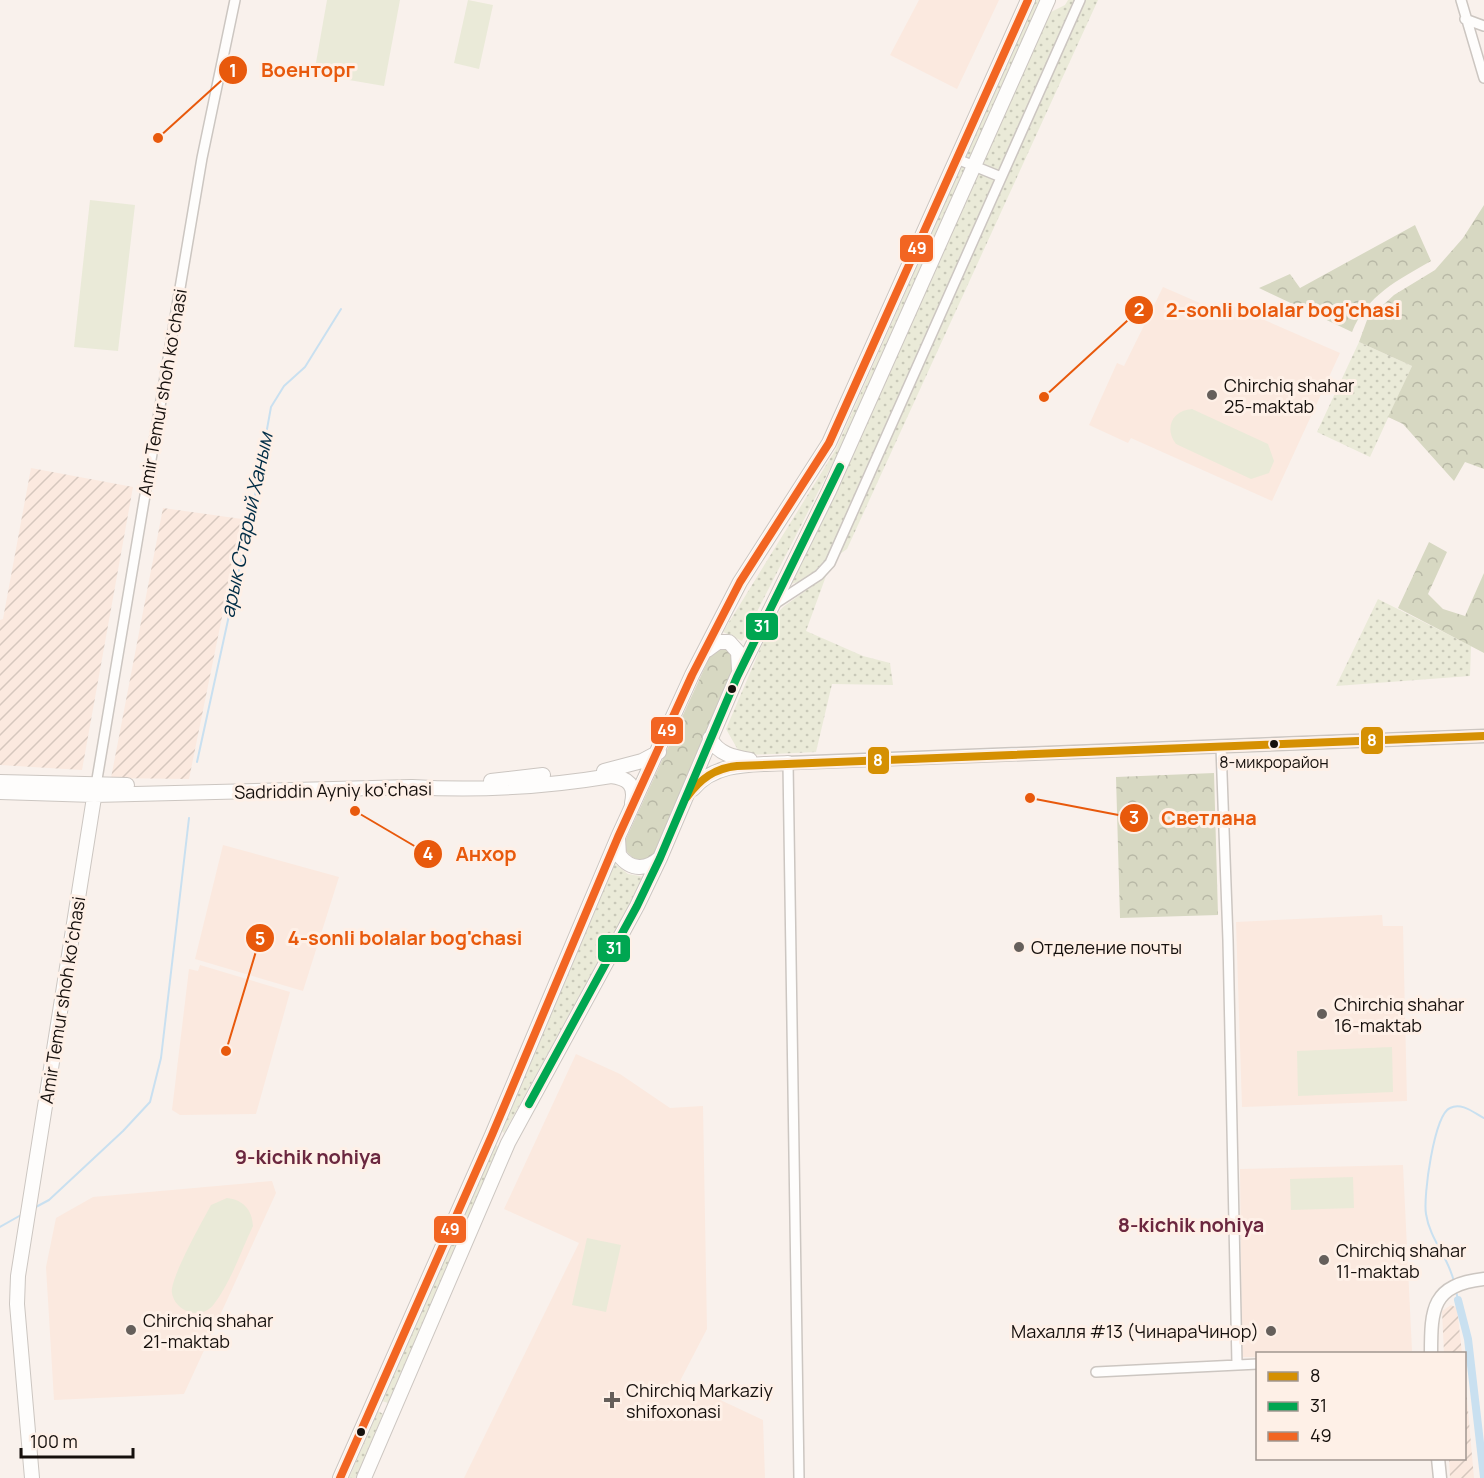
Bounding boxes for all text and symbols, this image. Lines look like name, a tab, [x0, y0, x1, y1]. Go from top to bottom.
callout: Военторг	[218, 51, 367, 89]
text: Военторг	[261, 56, 355, 83]
text: 1	[229, 58, 237, 82]
line badge: 49	[899, 234, 934, 263]
text: 49	[907, 237, 927, 259]
street label: Amir Temur shoh ko‘chasi	[132, 287, 192, 497]
callout: 2-sonli bolalar bog'chasi	[1124, 291, 1413, 329]
text: 2-sonli bolalar bog'chasi	[1166, 296, 1400, 323]
text: 2	[1134, 297, 1144, 321]
place label: Chirchiq shahar 25-maktab	[1224, 373, 1355, 418]
marker: Chirchiq shahar 25-maktab	[1205, 388, 1219, 402]
water label: арык Старый Ханым	[213, 428, 279, 620]
line badge: 31	[745, 612, 779, 641]
text: 31	[754, 615, 770, 637]
unlabelled marker	[726, 683, 738, 695]
line badge: 49	[650, 716, 684, 745]
text: 49	[657, 719, 677, 741]
line badge: 8	[1360, 726, 1384, 755]
text: 8	[1367, 729, 1377, 751]
marker: 8-микрорайон	[1268, 738, 1280, 750]
line badge: 8	[867, 746, 890, 775]
text: 8	[873, 749, 883, 771]
place label: 8-микрорайон	[1219, 751, 1329, 773]
street label: Sadriddin Ayniy ko‘chasi	[234, 776, 432, 804]
callout: Светлана	[1119, 799, 1269, 837]
text: Светлана	[1161, 804, 1257, 831]
text: 3	[1129, 805, 1139, 829]
callout: Анхор	[413, 835, 528, 873]
text: Анхор	[455, 840, 517, 867]
text: 4	[423, 841, 434, 865]
street label: Amir Temur shoh ko‘chasi	[34, 895, 90, 1105]
callout: 4-sonli bolalar bog'chasi	[245, 919, 534, 957]
text: 4-sonli bolalar bog'chasi	[288, 924, 522, 951]
text: 5	[255, 926, 265, 950]
line badge: 31	[597, 934, 631, 963]
place label: Отделение почты	[1031, 935, 1182, 959]
text: 31	[606, 937, 622, 959]
marker: Отделение почты	[1012, 940, 1026, 954]
place label: Chirchiq shahar 16-maktab	[1334, 992, 1465, 1037]
marker: Chirchiq shahar 16-maktab	[1315, 1007, 1329, 1021]
district label: 9-kichik nohiya	[235, 1143, 381, 1170]
district label: 8-kichik nohiya	[1118, 1211, 1264, 1238]
line badge: 49	[433, 1215, 467, 1244]
text: 49	[440, 1218, 460, 1240]
place label: Chirchiq shahar 11-maktab	[1336, 1238, 1467, 1283]
marker: Chirchiq shahar 11-maktab	[1317, 1253, 1331, 1267]
place label: Chirchiq shahar 21-maktab	[143, 1308, 274, 1353]
place label: Махалля #13 (ЧинараЧинор)	[1011, 1319, 1259, 1343]
marker: Chirchiq shahar 21-maktab	[124, 1323, 138, 1337]
marker: Махалля #13 (ЧинараЧинор)	[1264, 1324, 1278, 1338]
legend	[1256, 1352, 1466, 1460]
text: 8	[1310, 1363, 1320, 1387]
place label: Chirchiq Markaziy shifoxonasi	[626, 1378, 773, 1423]
marker: Chirchiq Markaziy shifoxonasi	[603, 1391, 621, 1409]
text: 31	[1310, 1393, 1327, 1417]
scale bar	[21, 1421, 134, 1459]
text: 49	[1310, 1423, 1332, 1447]
unlabelled marker	[355, 1426, 367, 1438]
text: 100 m	[30, 1429, 78, 1453]

